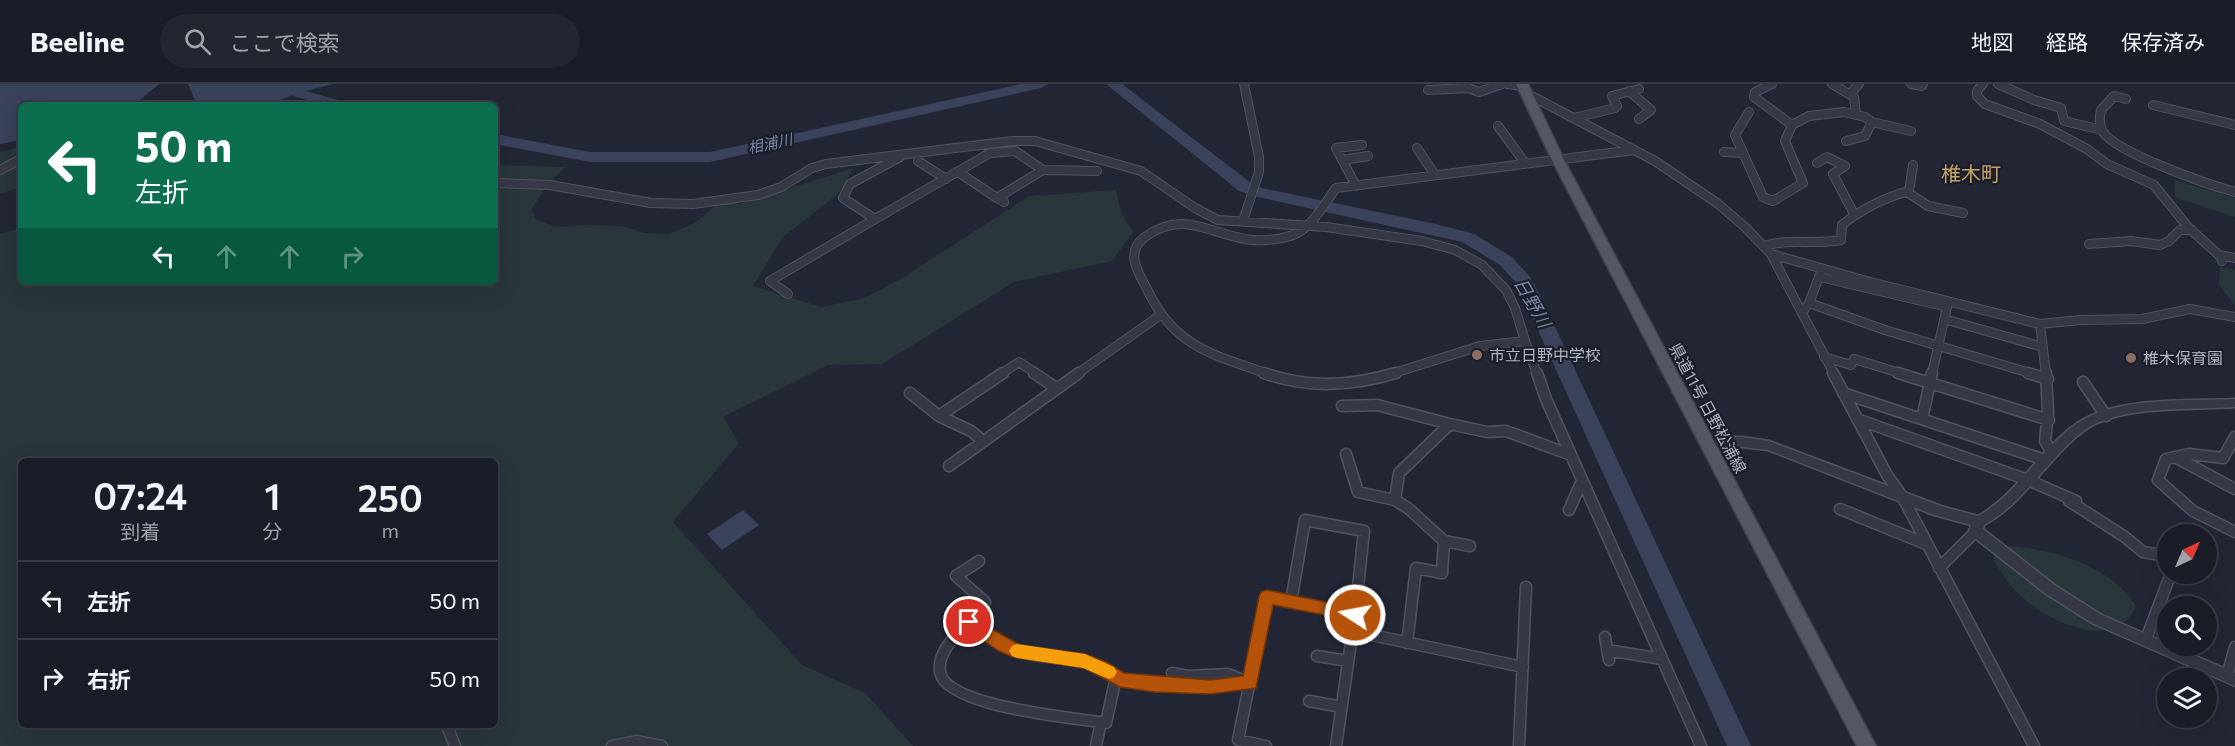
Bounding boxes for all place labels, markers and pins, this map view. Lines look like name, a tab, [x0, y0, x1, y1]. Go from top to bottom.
place label: 市立日野中学校	[1489, 345, 1601, 364]
marker: 市立日野中学校	[1470, 348, 1484, 362]
place label: 椎木保育園	[2143, 348, 2223, 367]
marker: 椎木保育園	[2124, 351, 2138, 365]
pin	[943, 596, 994, 647]

